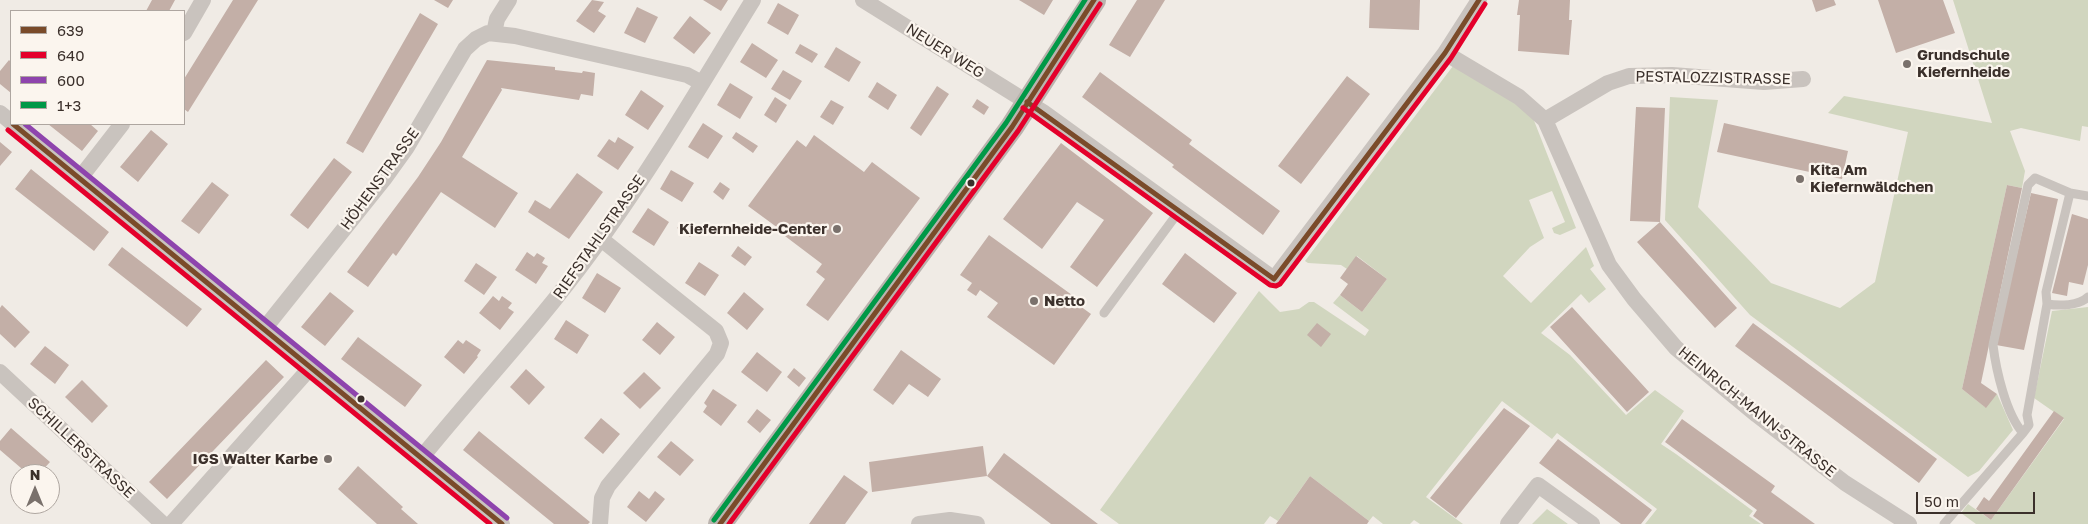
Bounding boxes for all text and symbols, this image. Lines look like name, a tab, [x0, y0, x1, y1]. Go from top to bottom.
legend	[10, 10, 185, 125]
street label: NEUER WEG	[903, 20, 987, 82]
text: 639	[57, 21, 84, 39]
text: 640	[57, 46, 85, 64]
place label: Grundschule Kiefernheide	[1917, 46, 2010, 81]
marker: Grundschule Kiefernheide	[1901, 58, 1913, 70]
street label: PESTALOZZISTRASSE	[1635, 68, 1791, 88]
text: 600	[57, 71, 85, 89]
text: 1+3	[57, 96, 81, 114]
street label: HÖHENSTRASSE	[337, 125, 423, 233]
place label: Kita Am Kiefernwäldchen	[1810, 161, 1933, 196]
street label: RIEFSTAHLSTRASSE	[549, 172, 649, 302]
marker: Kita Am Kiefernwäldchen	[1794, 173, 1806, 185]
unlabelled marker	[966, 178, 976, 188]
place label: Kiefernheide-Center	[679, 220, 827, 238]
marker: Kiefernheide-Center	[831, 223, 843, 235]
place label: Netto	[1044, 292, 1085, 310]
marker: Netto	[1028, 295, 1040, 307]
street label: HEINRICH-MANN-STRASSE	[1675, 343, 1839, 481]
street label: SCHILLERSTRASSE	[24, 394, 138, 502]
unlabelled marker	[356, 394, 366, 404]
place label: IGS Walter Karbe	[193, 450, 318, 468]
marker: IGS Walter Karbe	[322, 453, 334, 465]
north arrow	[10, 464, 60, 514]
text: N	[30, 466, 40, 483]
scale bar	[1918, 482, 2037, 514]
text: 50 m	[1924, 492, 1959, 510]

